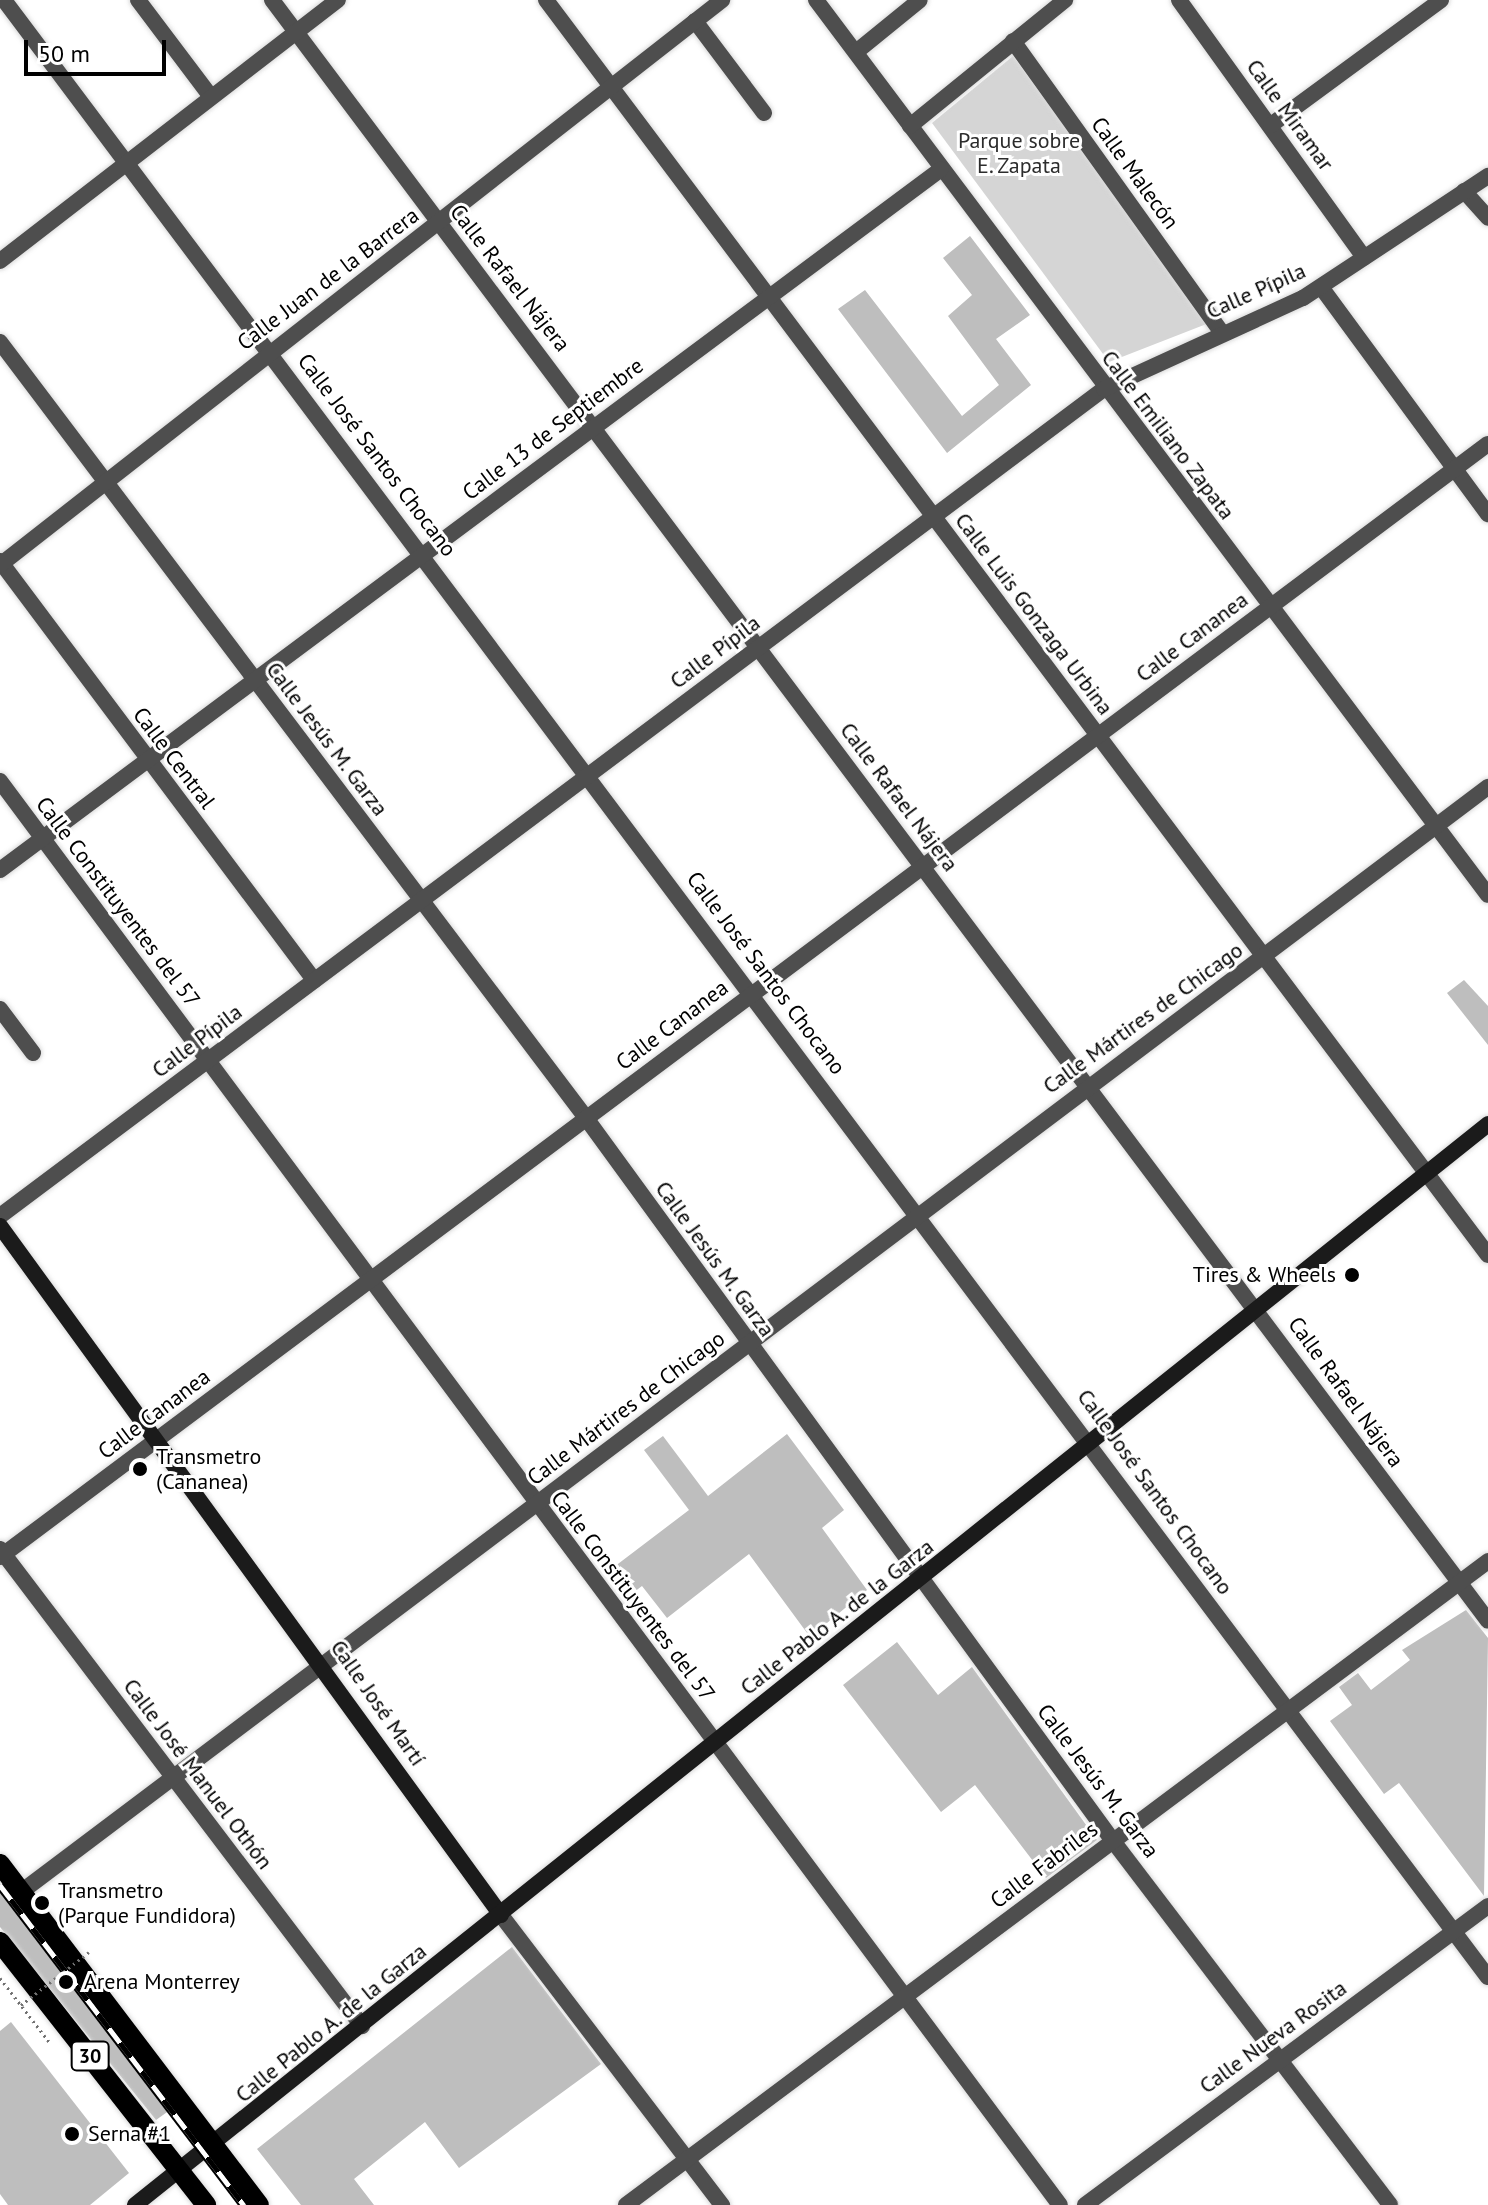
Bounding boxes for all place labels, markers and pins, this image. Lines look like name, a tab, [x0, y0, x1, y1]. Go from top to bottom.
place label: Tires & Wheels	[1192, 1262, 1336, 1288]
marker: Tires & Wheels	[1343, 1266, 1361, 1284]
place label: Transmetro (Cananea)	[156, 1443, 261, 1494]
marker: Transmetro (Cananea)	[131, 1460, 149, 1478]
place label: Transmetro (Parque Fundidora)	[58, 1877, 236, 1928]
marker: Transmetro (Parque Fundidora)	[33, 1894, 51, 1912]
place label: Arena Monterrey	[84, 1969, 240, 1995]
marker: Arena Monterrey	[55, 1971, 77, 1993]
place label: Serna #1	[88, 2121, 171, 2147]
marker: Serna #1	[63, 2125, 81, 2143]

